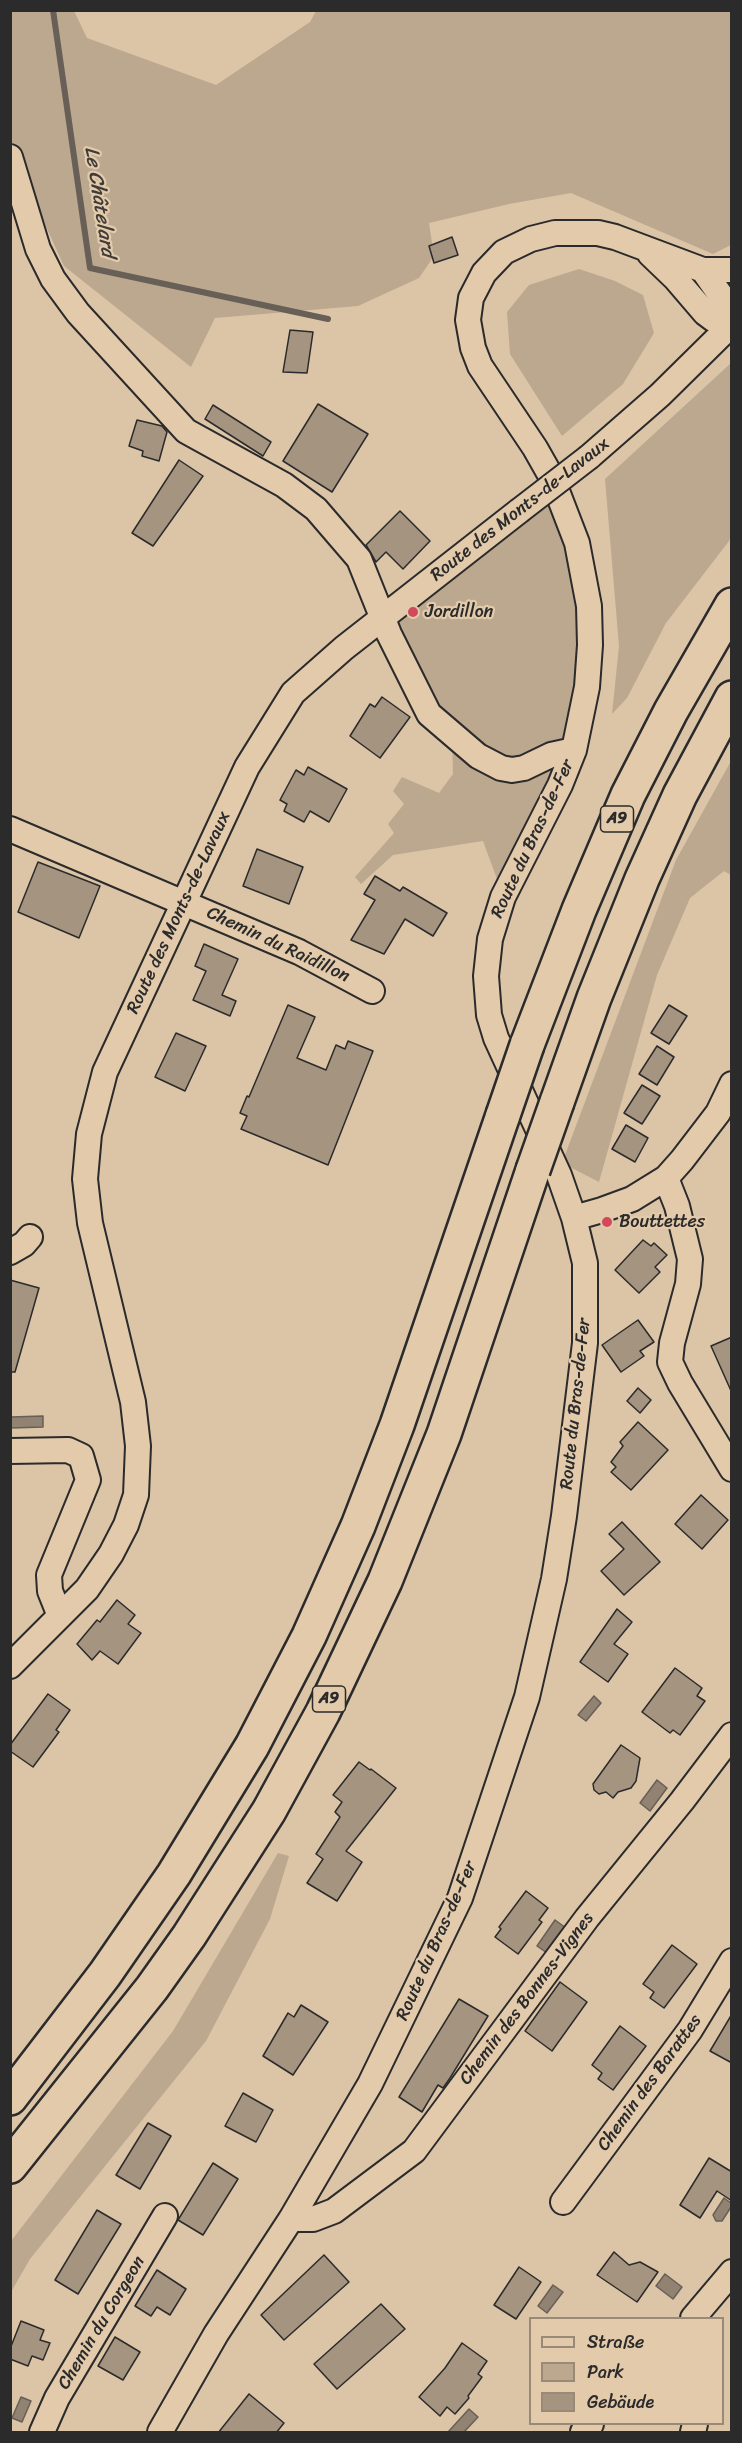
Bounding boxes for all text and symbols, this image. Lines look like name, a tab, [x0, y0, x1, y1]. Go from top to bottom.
water label: Le Châtelard	[78, 145, 120, 259]
street label: Route des Monts-de-Lavaux	[426, 434, 614, 586]
place label: Jordillon	[425, 601, 493, 623]
marker: Jordillon	[406, 605, 420, 619]
street label: Route du Bras-de-Fer	[487, 756, 579, 922]
road number: A9	[600, 806, 634, 832]
street label: Route des Monts-de-Lavaux	[123, 809, 235, 1017]
street label: Chemin du Raidillon	[203, 902, 353, 988]
place label: Bouttettes	[619, 1211, 705, 1233]
marker: Bouttettes	[600, 1215, 614, 1229]
street label: Route du Bras-de-Fer	[556, 1317, 596, 1491]
road number: A9	[312, 1686, 346, 1712]
street label: Route du Bras-de-Fer	[392, 1858, 482, 2024]
street label: Chemin des Bonnes-Vignes	[455, 1909, 599, 2089]
street label: Chemin des Barattes	[593, 2011, 707, 2155]
street label: Chemin du Corgeon	[54, 2252, 150, 2394]
legend	[529, 2317, 724, 2425]
text: Straße	[587, 2326, 644, 2358]
text: Park	[587, 2356, 624, 2388]
text: Gebäude	[587, 2386, 654, 2418]

